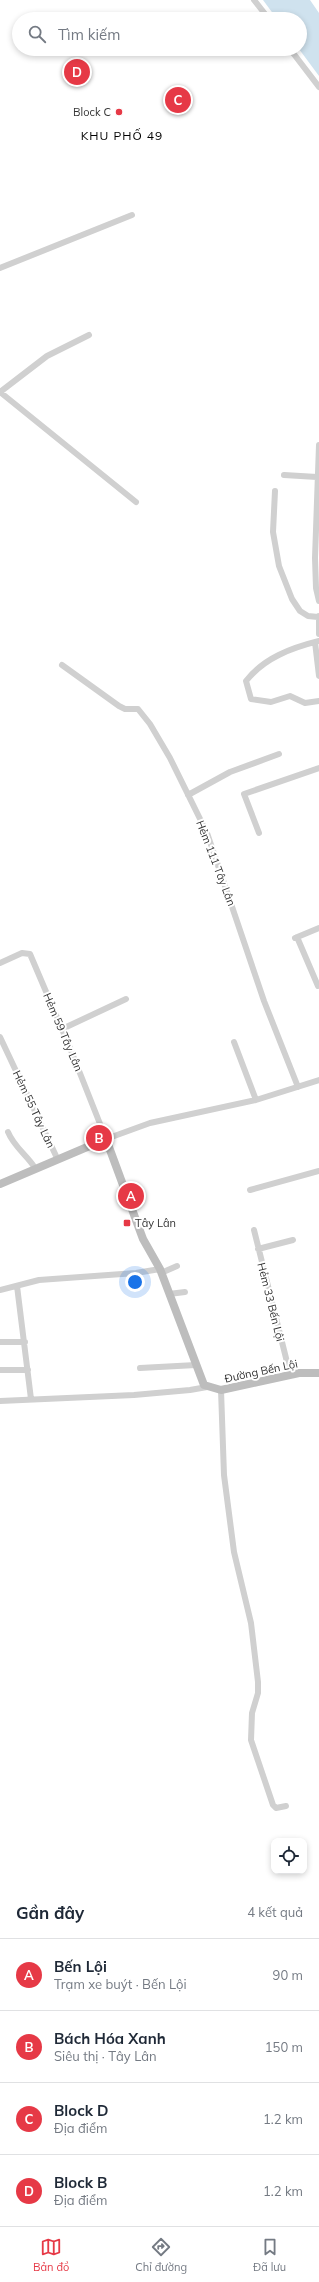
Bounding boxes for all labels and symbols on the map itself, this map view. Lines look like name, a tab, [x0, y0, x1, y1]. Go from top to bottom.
pin: D	[64, 57, 90, 87]
pin: C	[165, 85, 191, 115]
place label: Block C	[73, 105, 111, 119]
marker: Block C	[114, 107, 124, 117]
district label: KHU PHỐ 49	[81, 128, 163, 143]
street label: Hẻm 111 Tây Lân	[193, 818, 239, 908]
street label: Hẻm 59 Tây Lân	[40, 991, 86, 1073]
street label: Hẻm 55 Tây Lân	[10, 1068, 58, 1150]
pin: B	[86, 1123, 112, 1153]
pin: A	[118, 1181, 144, 1211]
place label: Tây Lân	[135, 1216, 176, 1230]
marker: Tây Lân	[122, 1218, 132, 1228]
street label: Hẻm 33 Bến Lội	[254, 1261, 288, 1343]
your location	[125, 1272, 145, 1292]
street label: Đường Bến Lội	[223, 1356, 299, 1386]

